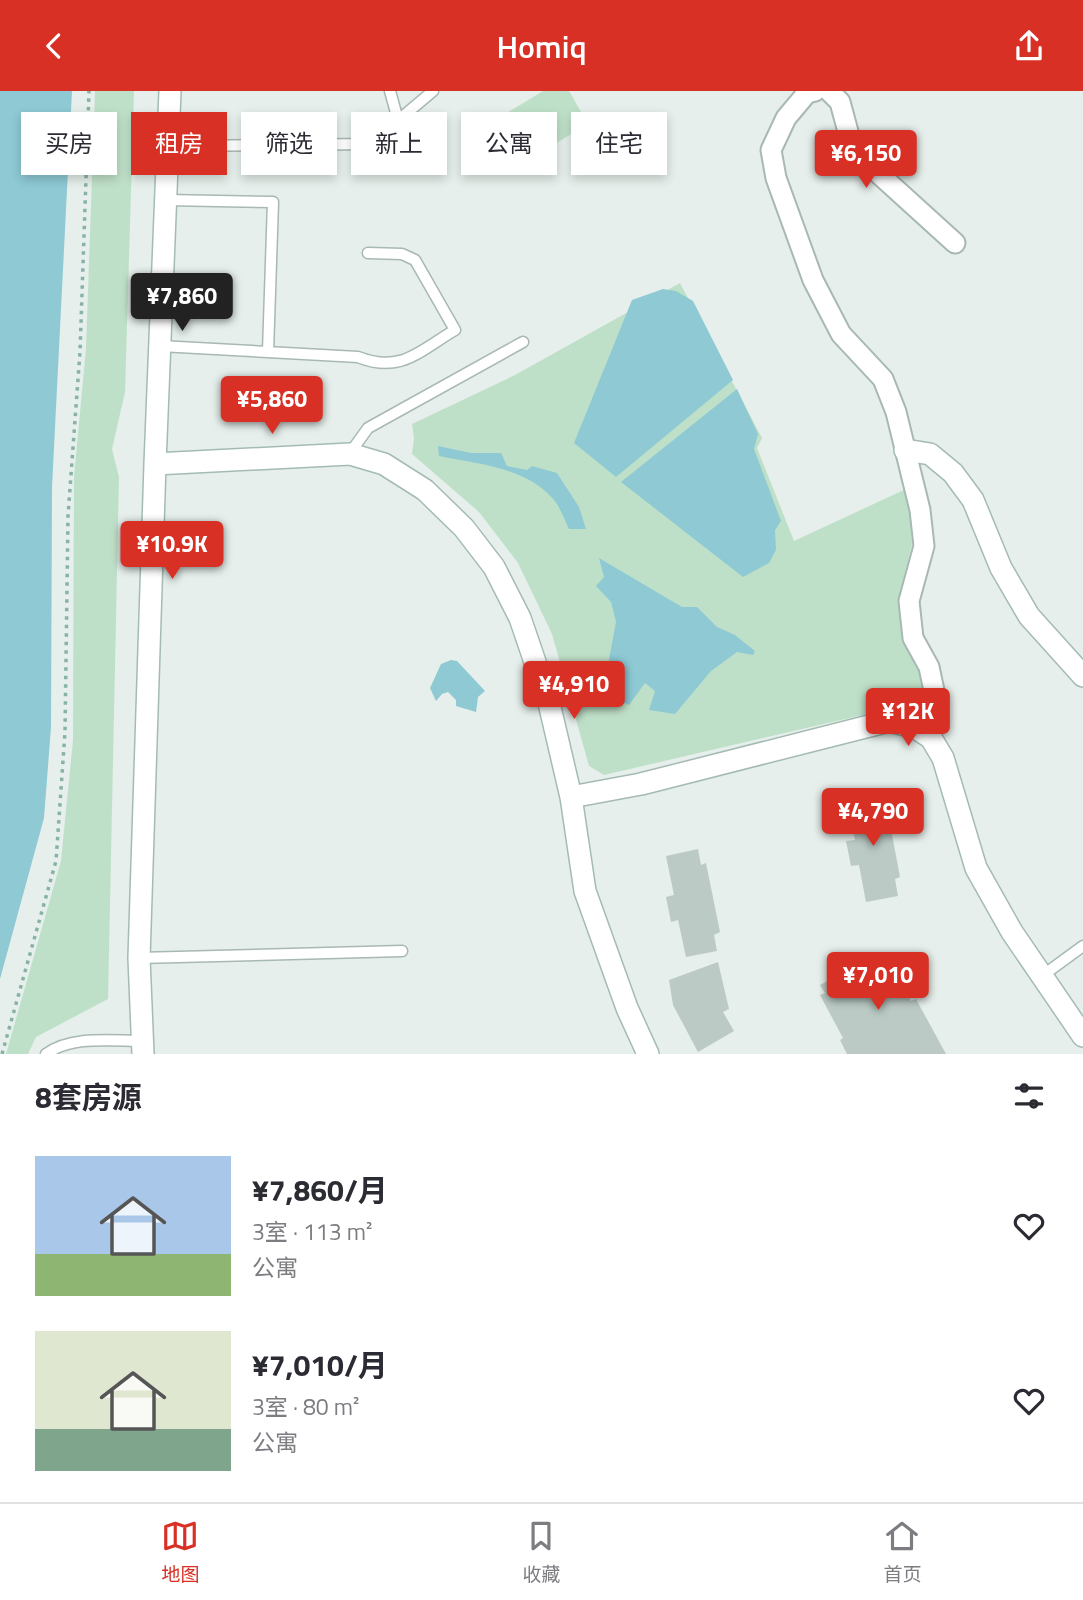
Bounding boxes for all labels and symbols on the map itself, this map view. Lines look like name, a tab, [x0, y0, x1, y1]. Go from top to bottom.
pin: ¥6,150	[809, 131, 923, 190]
pin: ¥7,860	[125, 273, 239, 333]
pin: ¥5,860	[215, 377, 329, 436]
pin: ¥10.9K	[115, 521, 229, 581]
pin: ¥4,910	[517, 661, 631, 721]
pin: ¥12K	[867, 689, 949, 748]
pin: ¥4,790	[816, 789, 930, 848]
pin: ¥7,010	[821, 953, 935, 1012]

